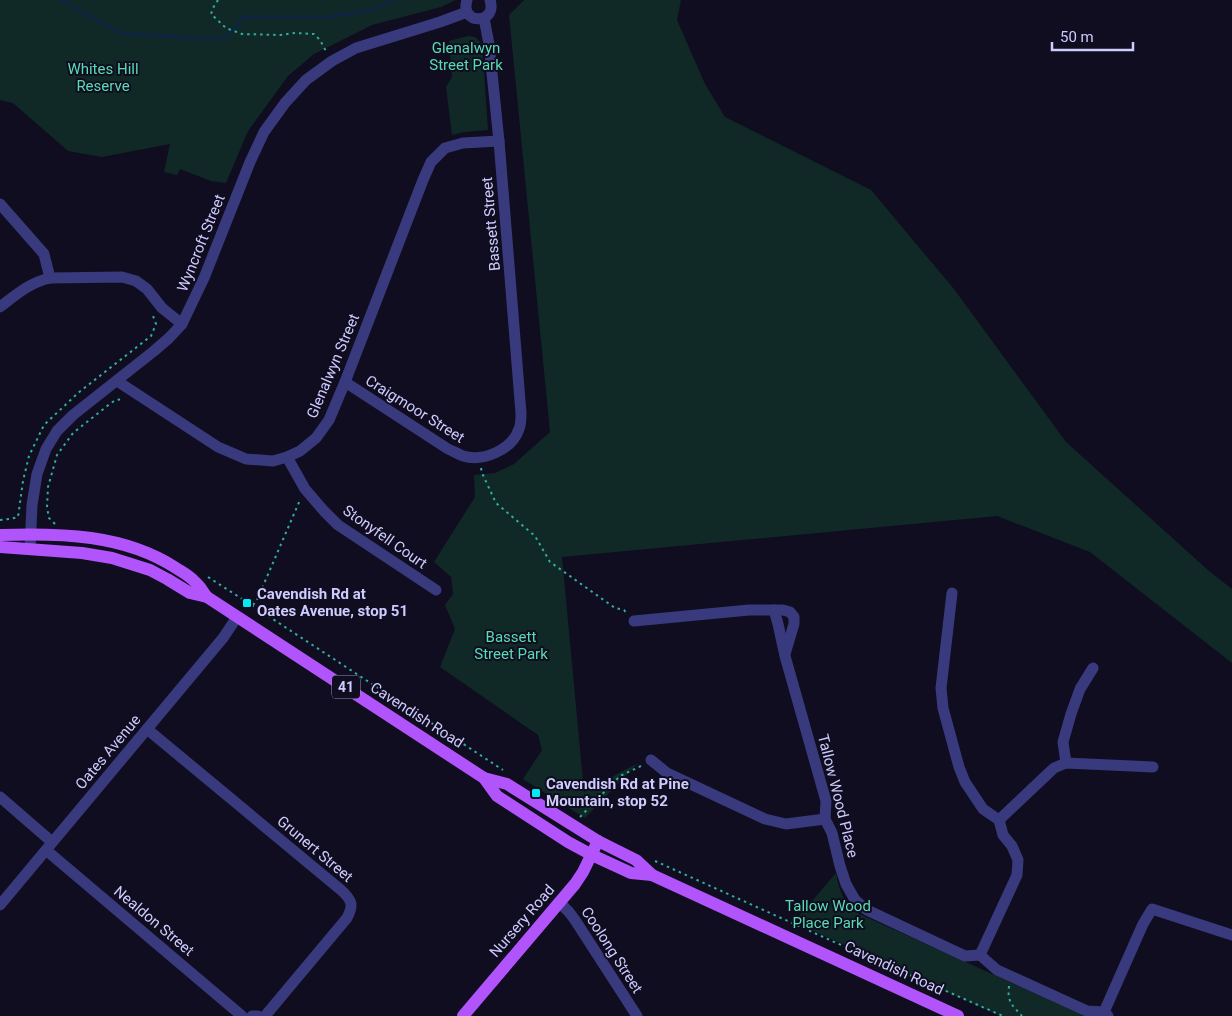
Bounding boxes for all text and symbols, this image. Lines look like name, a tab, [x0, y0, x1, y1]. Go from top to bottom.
scale bar	[1052, 20, 1133, 52]
text: 50 m	[1060, 28, 1094, 46]
park label: Glenalwyn Street Park	[429, 39, 503, 74]
park label: Whites Hill Reserve	[67, 60, 139, 95]
street label: Bassett Street	[478, 176, 504, 272]
street label: Wyncroft Street	[173, 192, 229, 294]
street label: Glenalwyn Street	[303, 311, 363, 421]
street label: Craigmoor Street	[362, 371, 468, 447]
street label: Stonyfell Court	[339, 501, 431, 573]
place label: Cavendish Rd at Oates Avenue, stop 51	[257, 585, 408, 620]
marker: Cavendish Rd at Oates Avenue, stop 51	[241, 597, 253, 609]
park label: Bassett Street Park	[474, 628, 548, 663]
road number: 41	[332, 676, 360, 699]
street label: Cavendish Road	[367, 678, 467, 752]
street label: Oates Avenue	[72, 711, 144, 793]
street label: Tallow Wood Place	[814, 732, 862, 860]
place label: Cavendish Rd at Pine Mountain, stop 52	[546, 775, 689, 810]
marker: Cavendish Rd at Pine Mountain, stop 52	[530, 787, 542, 799]
street label: Grunert Street	[273, 812, 357, 886]
street label: Nursery Road	[486, 881, 558, 961]
street label: Nealdon Street	[110, 882, 198, 960]
park label: Tallow Wood Place Park	[785, 897, 871, 932]
street label: Coolong Street	[577, 904, 647, 997]
street label: Cavendish Road	[841, 937, 947, 999]

